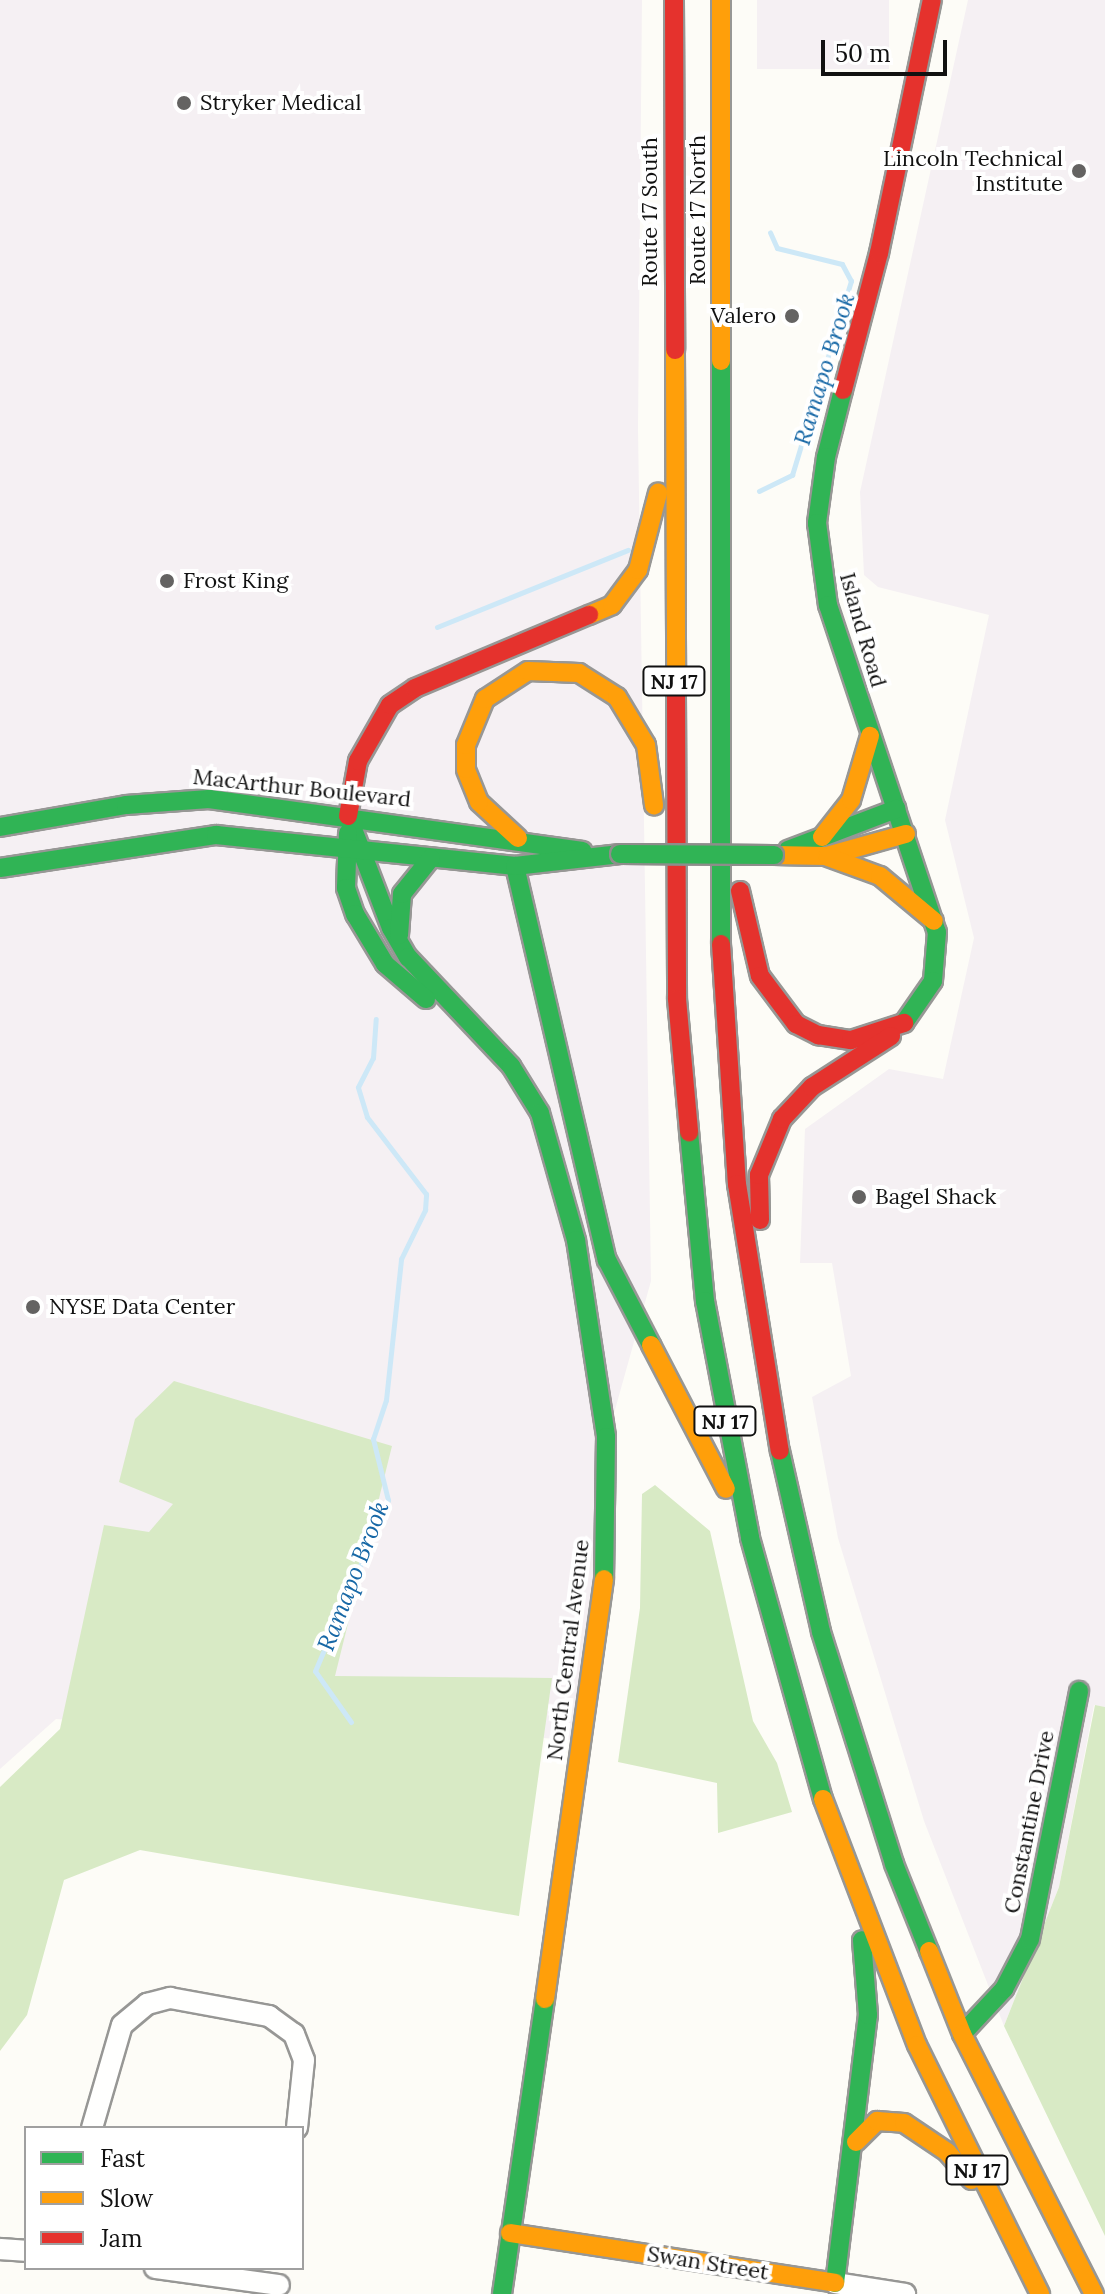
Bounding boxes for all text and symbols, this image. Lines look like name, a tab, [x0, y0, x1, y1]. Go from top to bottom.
scale bar	[825, 24, 951, 74]
text: 50 m	[835, 38, 891, 69]
place label: Stryker Medical	[200, 90, 361, 116]
marker: Stryker Medical	[175, 94, 193, 112]
street label: Route 17 North	[685, 135, 711, 285]
street label: Route 17 South	[637, 137, 663, 287]
place label: Lincoln Technical Institute	[883, 145, 1063, 196]
marker: Lincoln Technical Institute	[1070, 162, 1088, 180]
water label: Ramapo Brook	[787, 289, 861, 449]
place label: Valero	[711, 303, 776, 329]
marker: Valero	[783, 307, 801, 325]
place label: Frost King	[183, 568, 288, 594]
street label: Island Road	[834, 570, 892, 690]
marker: Frost King	[158, 572, 176, 590]
road number: NJ 17	[642, 665, 706, 697]
street label: MacArthur Boulevard	[192, 763, 412, 813]
place label: Bagel Shack	[875, 1184, 996, 1210]
marker: Bagel Shack	[850, 1188, 868, 1206]
place label: NYSE Data Center	[49, 1294, 235, 1320]
marker: NYSE Data Center	[24, 1298, 42, 1316]
road number: NJ 17	[693, 1405, 757, 1437]
water label: Ramapo Brook	[311, 1497, 395, 1655]
street label: North Central Avenue	[541, 1538, 595, 1762]
street label: Constantine Drive	[998, 1728, 1060, 1916]
legend	[24, 2126, 304, 2270]
text: Fast	[100, 2143, 145, 2174]
road number: NJ 17	[945, 2154, 1009, 2186]
text: Slow	[100, 2183, 153, 2214]
text: Jam	[100, 2223, 142, 2254]
street label: Swan Street	[645, 2240, 771, 2286]

